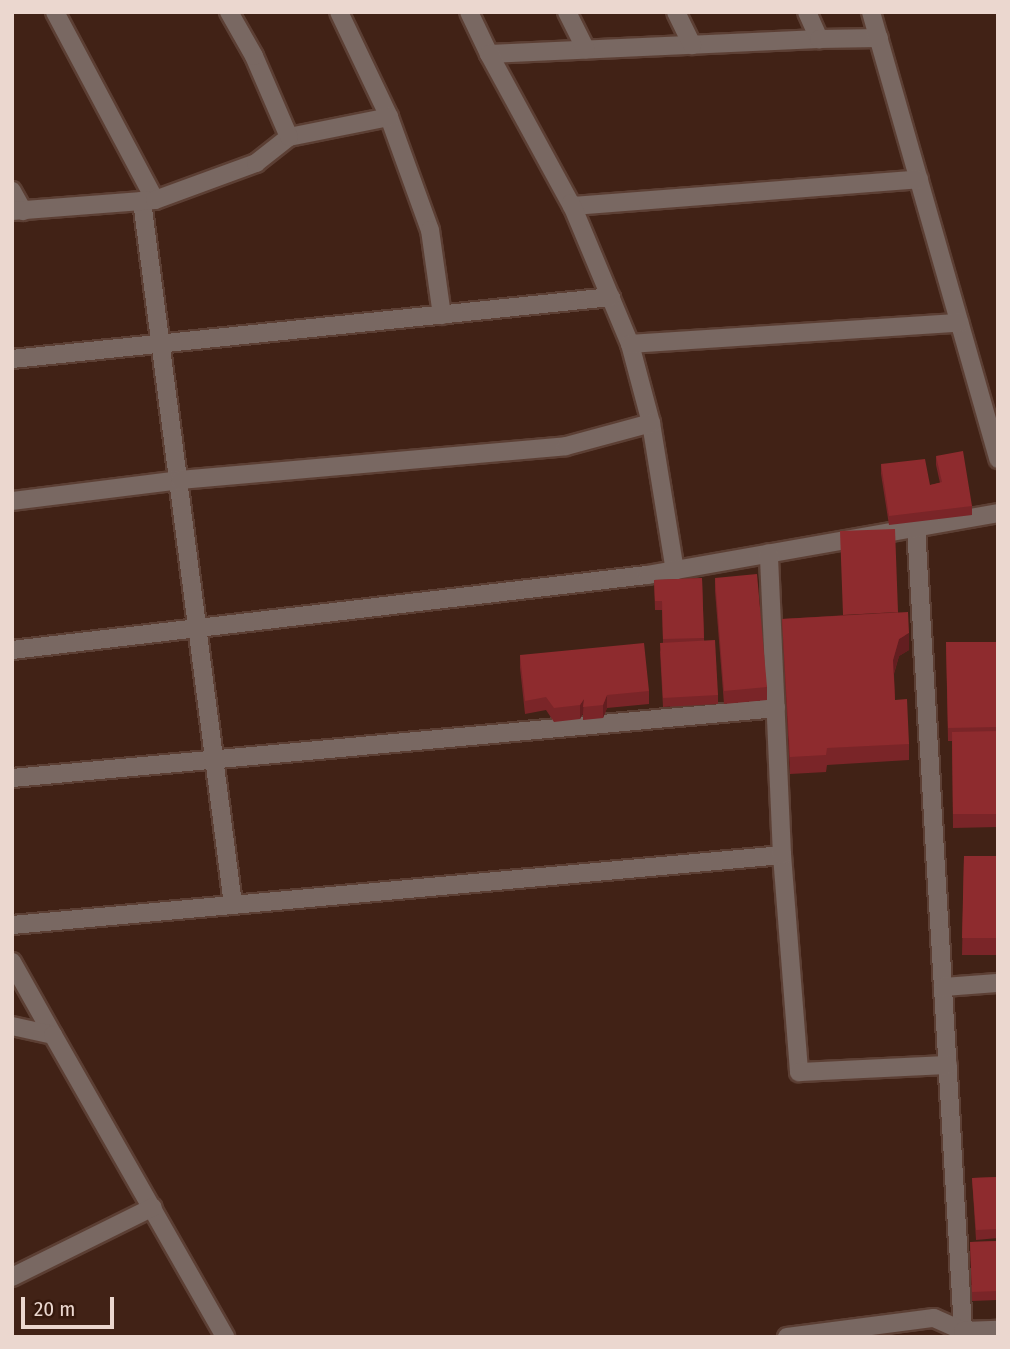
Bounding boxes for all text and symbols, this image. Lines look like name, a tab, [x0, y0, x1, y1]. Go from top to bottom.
scale bar	[24, 1282, 117, 1326]
text: 20 m	[34, 1296, 75, 1322]

